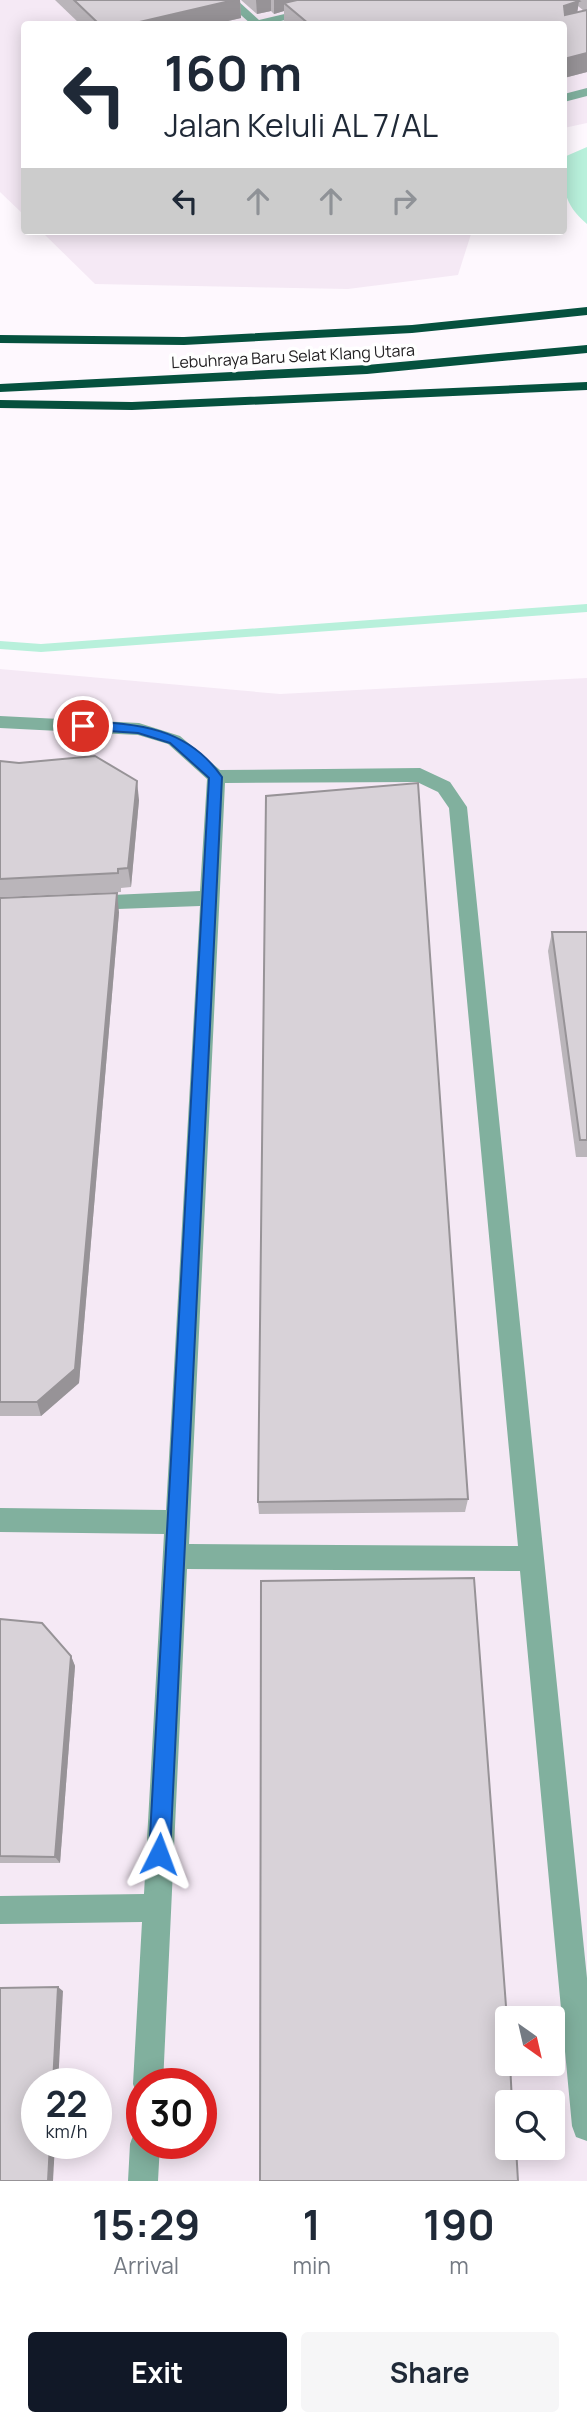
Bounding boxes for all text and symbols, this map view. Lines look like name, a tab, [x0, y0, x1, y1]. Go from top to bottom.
text: 160 m	[164, 39, 302, 106]
icon: left	[49, 49, 140, 140]
text: Jalan Keluli AL 7/AL	[164, 103, 438, 147]
icon: left	[166, 182, 204, 220]
icon: ahead	[239, 182, 277, 220]
icon: ahead	[312, 182, 350, 220]
icon: right	[385, 182, 423, 220]
street label: Lebuhraya Baru Selat Klang Utara	[171, 339, 415, 373]
pin	[53, 696, 113, 756]
icon: arrive	[64, 707, 102, 745]
position arrow	[122, 1817, 196, 1891]
north arrow	[495, 2006, 565, 2076]
map controls	[495, 2006, 565, 2160]
speed limit sign: 30	[126, 2068, 217, 2159]
text: 22	[46, 2080, 87, 2128]
button: search	[495, 2090, 565, 2160]
text: km/h	[46, 2119, 87, 2143]
text: 15:29	[92, 2195, 200, 2253]
text: 1	[302, 2195, 321, 2253]
text: 190	[423, 2195, 495, 2253]
text: Arrival	[113, 2249, 179, 2281]
text: min	[292, 2249, 331, 2281]
text: m	[449, 2249, 469, 2281]
button: Exit	[28, 2332, 287, 2412]
button: Share	[301, 2332, 559, 2412]

